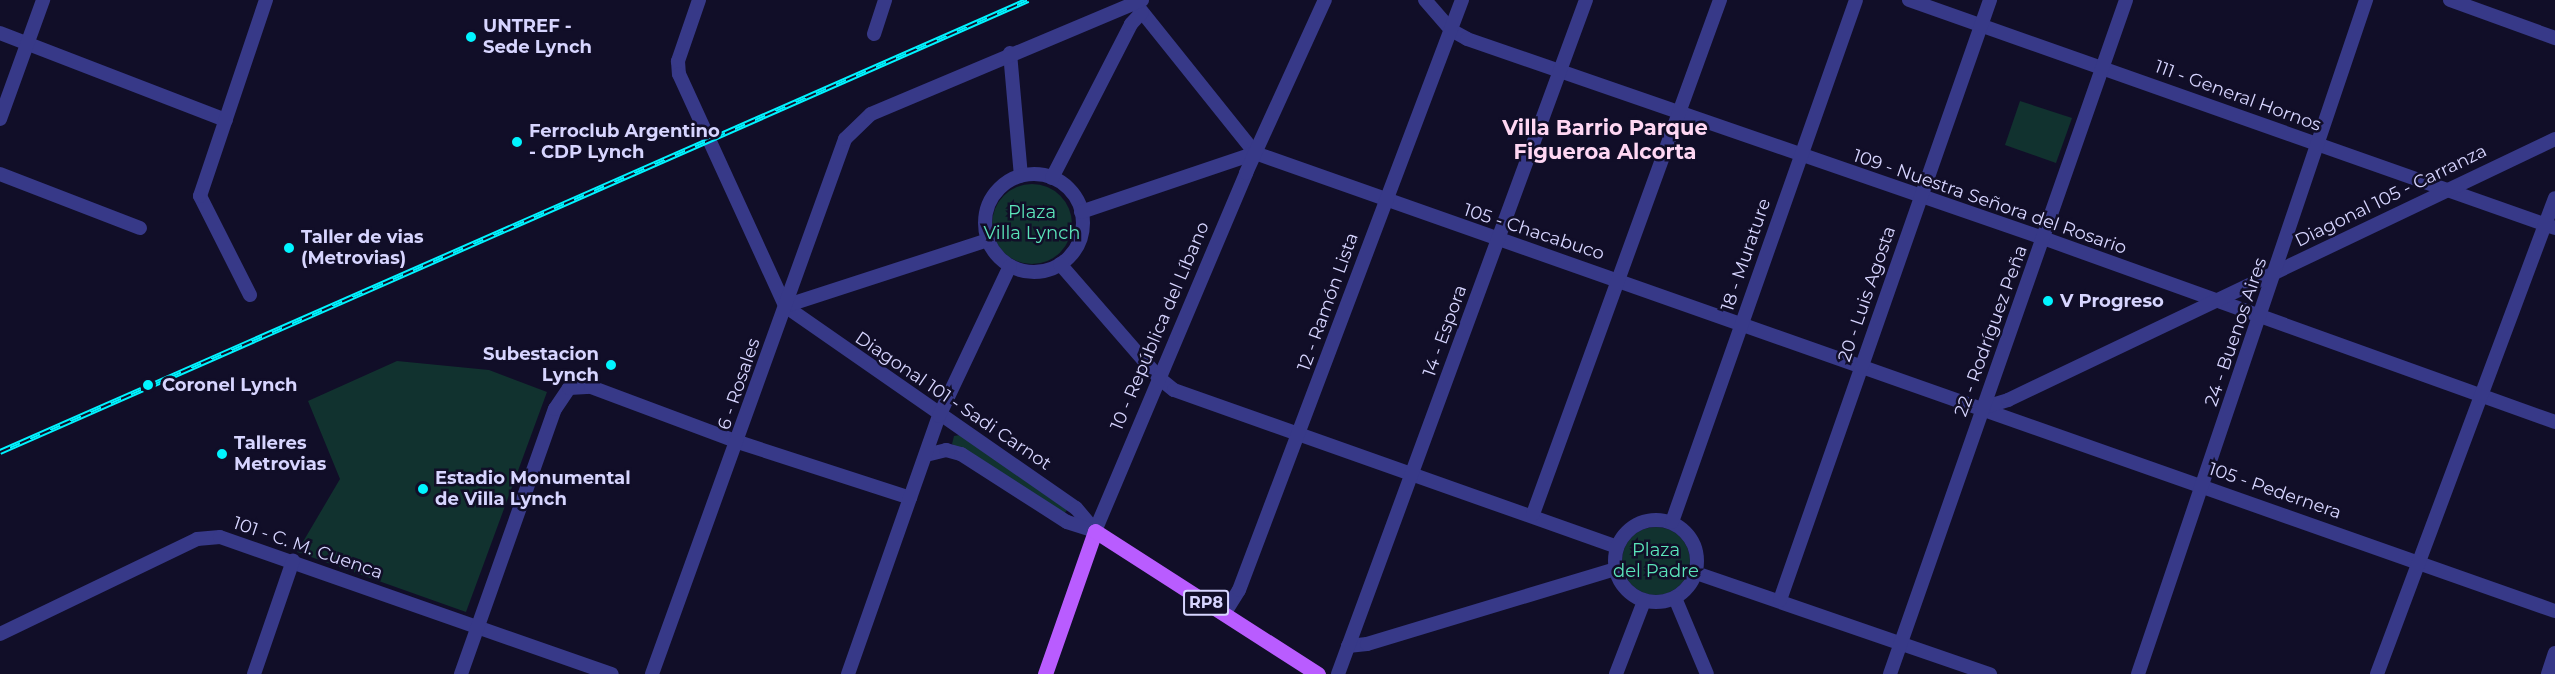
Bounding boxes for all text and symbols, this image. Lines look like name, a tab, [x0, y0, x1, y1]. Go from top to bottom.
place label: UNTREF - Sede Lynch	[483, 16, 592, 58]
marker: UNTREF - Sede Lynch	[464, 30, 478, 44]
street label: 111 - General Hornos	[2152, 56, 2324, 136]
district label: Villa Barrio Parque Figueroa Alcorta	[1502, 115, 1708, 165]
place label: Ferroclub Argentino - CDP Lynch	[529, 121, 720, 164]
marker: Ferroclub Argentino - CDP Lynch	[510, 135, 524, 149]
street label: Diagonal 105 - Carranza	[2292, 140, 2490, 252]
street label: 109 - Nuestra Señora del Rosario	[1850, 145, 2130, 259]
street label: 18 - Murature	[1717, 196, 1775, 314]
street label: 105 - Chacabuco	[1461, 199, 1607, 265]
park label: Plaza Villa Lynch	[984, 202, 1080, 244]
street label: 10 - República del Líbano	[1106, 218, 1214, 434]
street label: 20 - Luis Agosta	[1834, 223, 1900, 365]
place label: Taller de vias (Metrovias)	[301, 227, 424, 270]
street label: 12 - Ramón Lista	[1293, 230, 1363, 374]
marker: Taller de vias (Metrovias)	[282, 241, 296, 255]
street label: 22 - Rodríguez Peña	[1950, 242, 2032, 420]
street label: 24 - Buenos Aires	[2200, 255, 2272, 409]
street label: 14 - Espora	[1418, 282, 1472, 380]
place label: V Progreso	[2060, 290, 2164, 312]
marker: V Progreso	[2041, 294, 2055, 308]
street label: Diagonal 101 - Sadi Carnot	[851, 327, 1055, 475]
street label: 6 - Rosales	[713, 335, 765, 433]
place label: Subestacion Lynch	[483, 344, 599, 386]
marker: Subestacion Lynch	[604, 358, 618, 372]
place label: Coronel Lynch	[162, 374, 297, 396]
marker: Coronel Lynch	[139, 376, 157, 394]
place label: Talleres Metrovias	[234, 433, 326, 476]
marker: Talleres Metrovias	[215, 447, 229, 461]
street label: 105 - Pedernera	[2206, 458, 2344, 524]
place label: Estadio Monumental de Villa Lynch	[435, 468, 631, 510]
marker: Estadio Monumental de Villa Lynch	[416, 482, 430, 496]
street label: 101 - C. M. Cuenca	[230, 512, 386, 584]
park label: Plaza del Padre	[1613, 540, 1699, 582]
road number: RP8	[1182, 590, 1230, 616]

